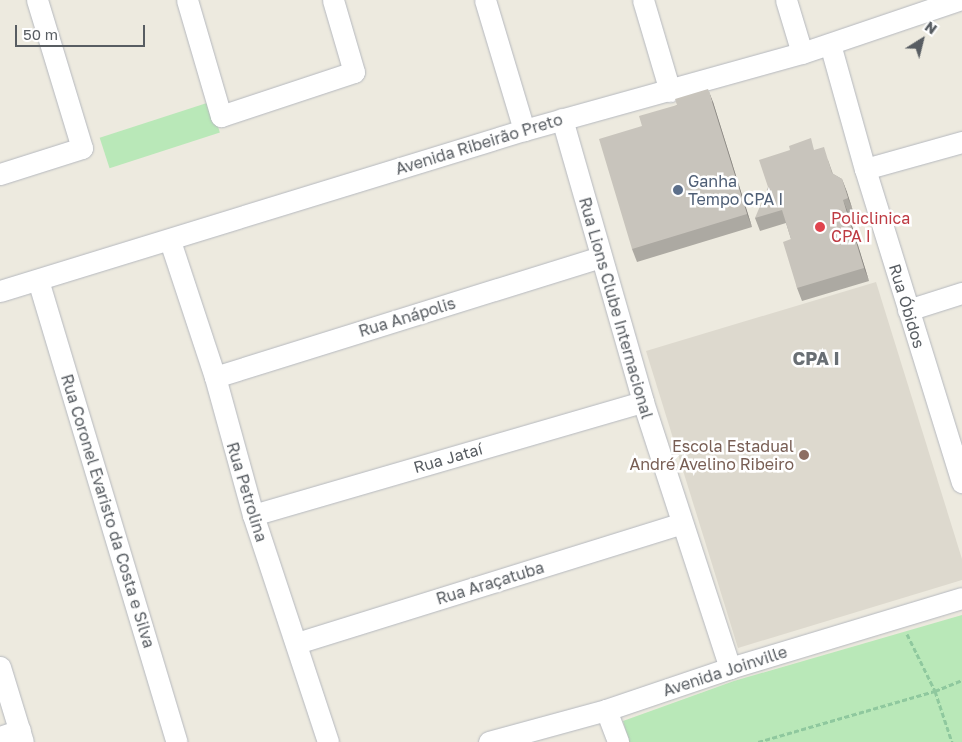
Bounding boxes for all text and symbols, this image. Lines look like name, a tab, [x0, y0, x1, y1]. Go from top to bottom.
scale bar	[18, 15, 148, 47]
north arrow	[897, 15, 947, 65]
text: N	[922, 17, 940, 37]
text: 50 m	[23, 25, 58, 43]
street label: Avenida Ribeirão Preto	[393, 109, 565, 179]
place label: Ganha Tempo CPA I	[688, 171, 783, 209]
marker: Ganha Tempo CPA I	[672, 184, 684, 196]
street label: Rua Lions Clube Internacional	[575, 195, 657, 421]
place label: Policlinica CPA I	[831, 208, 910, 246]
marker: Policlinica CPA I	[813, 220, 827, 234]
street label: Rua Óbidos	[885, 262, 929, 350]
street label: Rua Anápolis	[356, 293, 458, 341]
district label: CPA I	[792, 347, 840, 369]
street label: Rua Coronel Evaristo da Costa e Silva	[57, 372, 159, 650]
place label: Escola Estadual André Avelino Ribeiro	[629, 436, 794, 474]
street label: Rua Jataí	[411, 439, 485, 477]
street label: Rua Petrolina	[223, 440, 271, 544]
marker: Escola Estadual André Avelino Ribeiro	[798, 449, 810, 461]
street label: Rua Araçatuba	[434, 557, 546, 609]
street label: Avenida Joinville	[660, 642, 790, 700]

